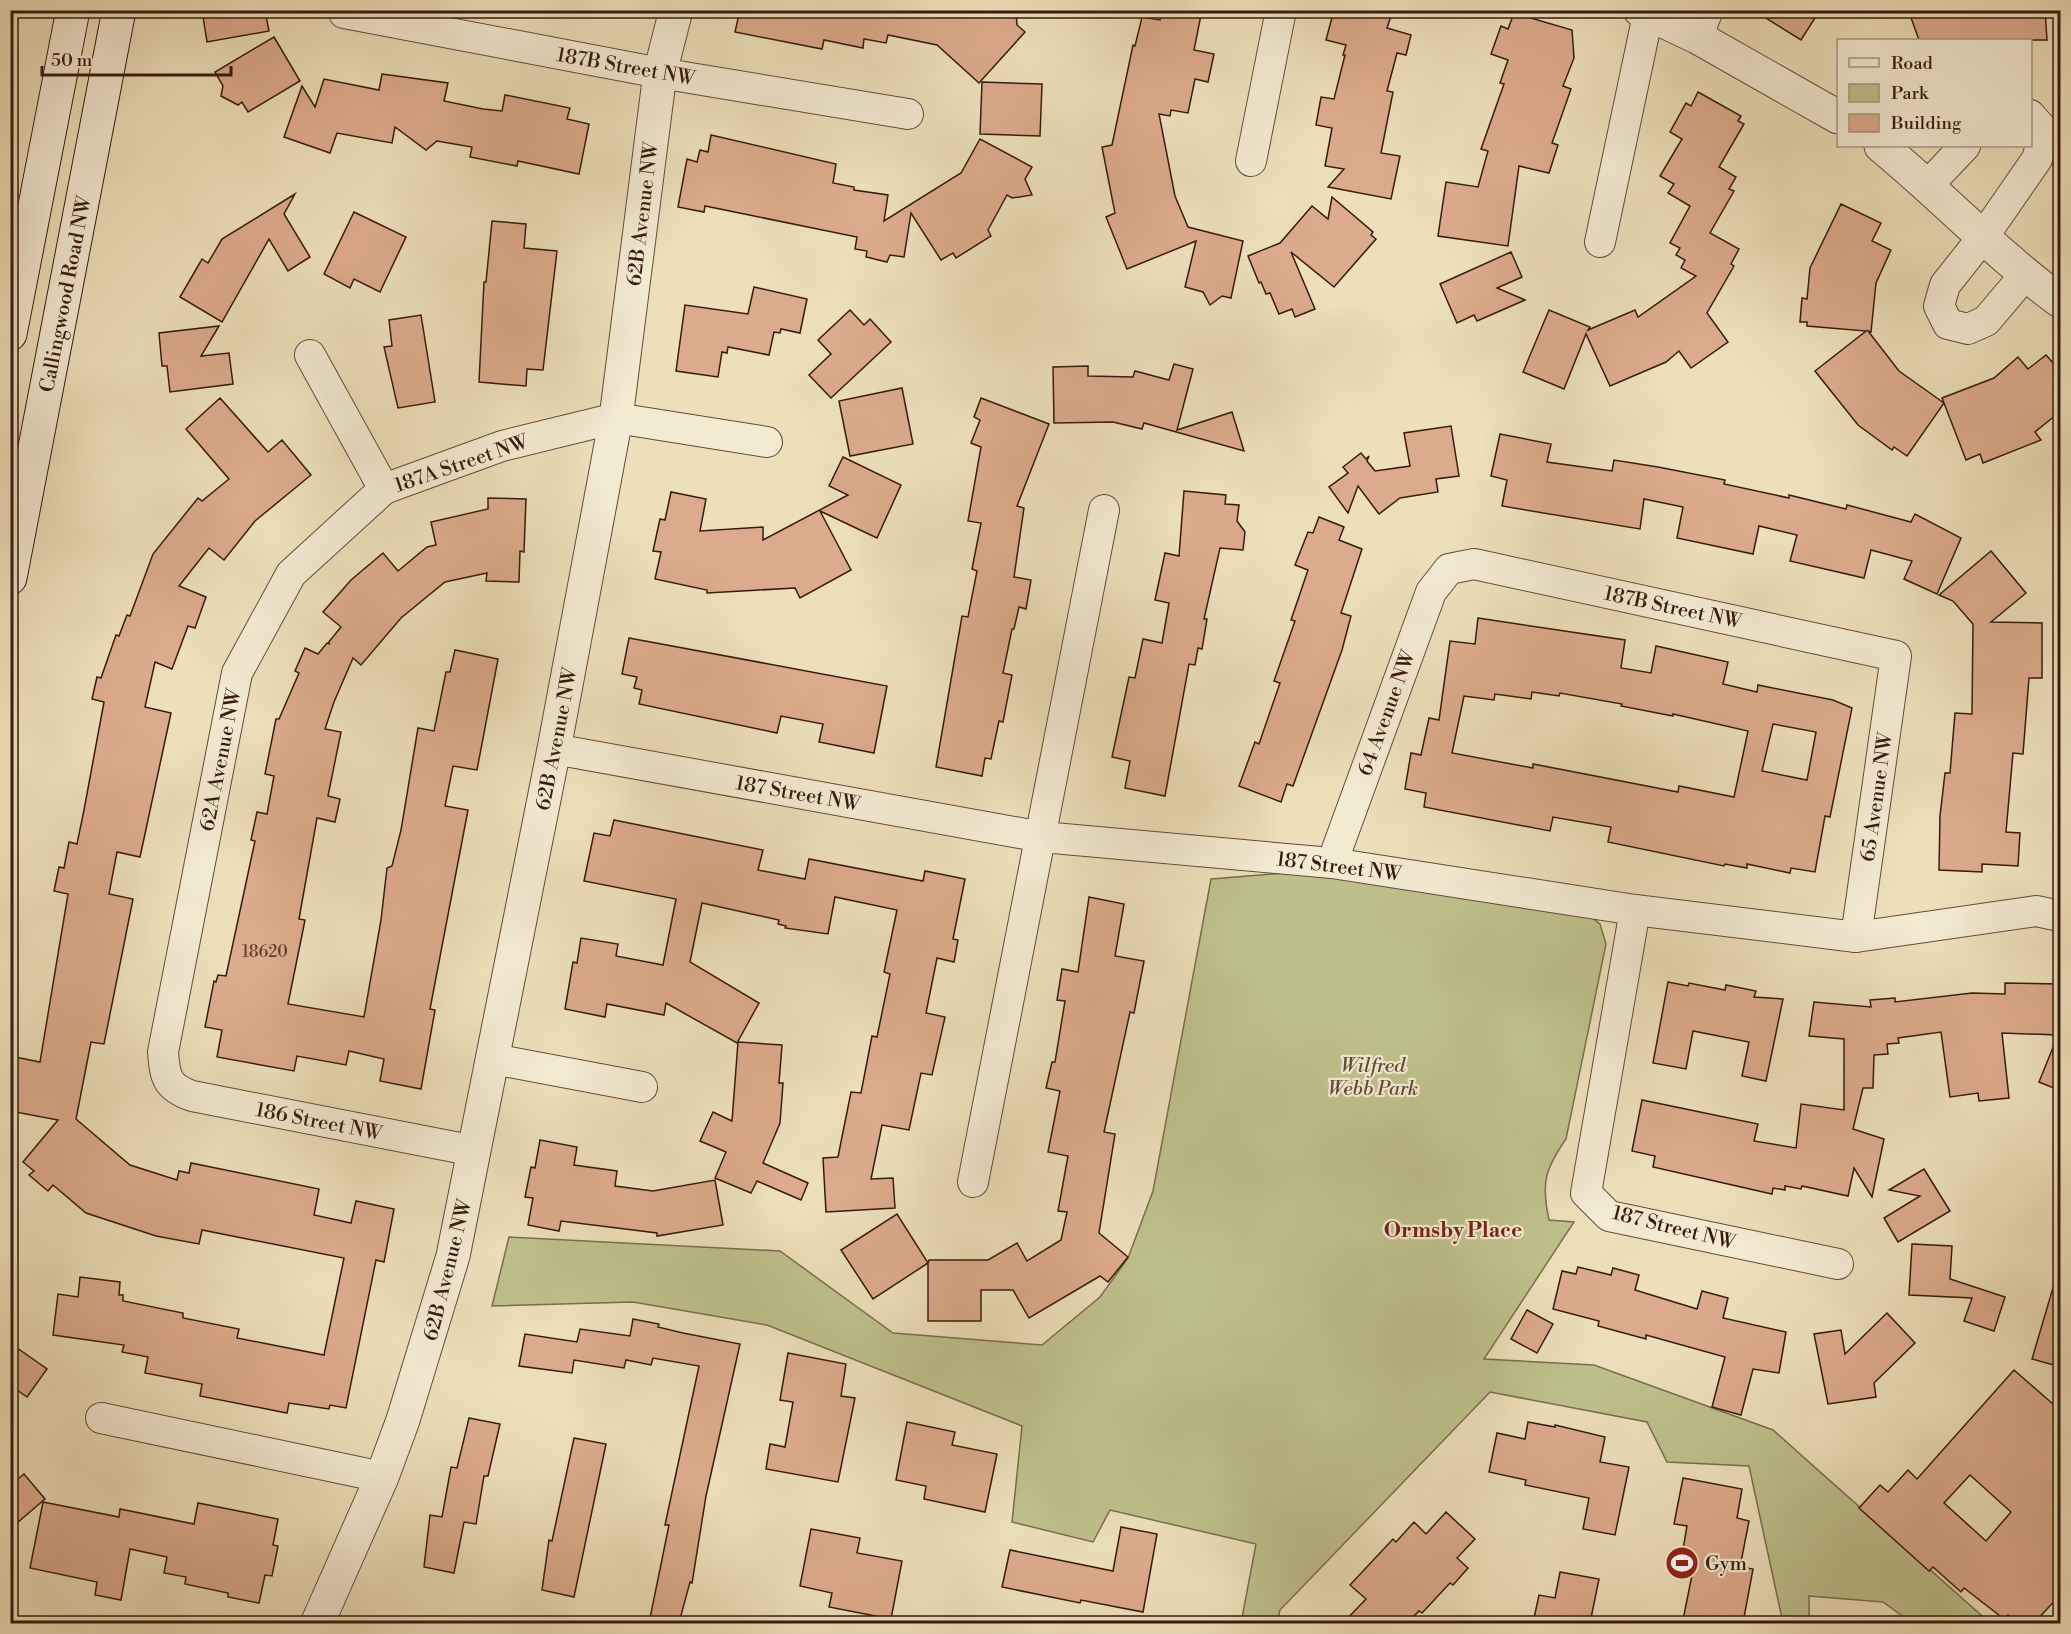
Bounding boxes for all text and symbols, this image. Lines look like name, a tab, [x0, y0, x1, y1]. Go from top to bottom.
scale bar	[42, 39, 231, 77]
legend	[1837, 39, 2032, 147]
street label: 187B Street NW	[555, 43, 698, 92]
text: 50 m	[51, 49, 93, 72]
text: Road	[1891, 52, 1934, 75]
text: Park	[1891, 82, 1930, 105]
text: Building	[1890, 112, 1962, 135]
street label: 62B Avenue NW	[622, 140, 665, 288]
street label: Callingwood Road NW	[35, 193, 98, 395]
street label: 187A Street NW	[391, 430, 532, 499]
street label: 187B Street NW	[1602, 582, 1745, 635]
street label: 64 Avenue NW	[1353, 647, 1422, 780]
street label: 62B Avenue NW	[531, 665, 584, 813]
street label: 62A Avenue NW	[195, 686, 248, 834]
street label: 65 Avenue NW	[1856, 730, 1899, 863]
street label: 187 Street NW	[734, 771, 863, 818]
street label: 187 Street NW	[1275, 847, 1404, 888]
house number: 18620	[242, 942, 288, 962]
park label: Wilfred Webb Park	[1328, 1054, 1418, 1102]
street label: 186 Street NW	[253, 1098, 385, 1147]
street label: 62B Avenue NW	[419, 1196, 478, 1344]
street label: 187 Street NW	[1610, 1201, 1739, 1256]
district label: Ormsby Place	[1384, 1218, 1522, 1244]
sports icon: Gym	[1664, 1545, 1700, 1581]
place label: Gym	[1705, 1552, 1747, 1577]

